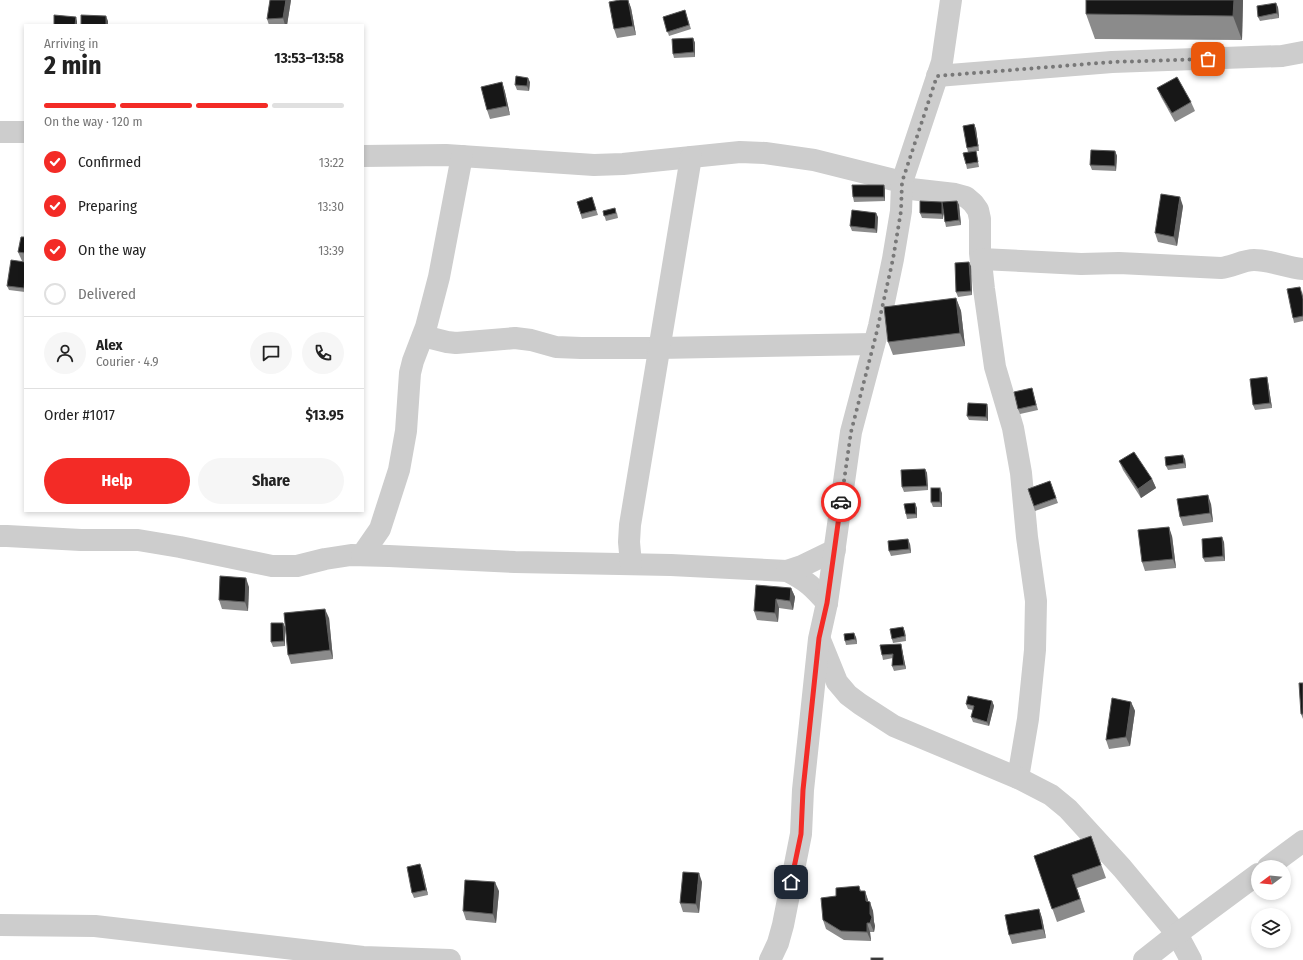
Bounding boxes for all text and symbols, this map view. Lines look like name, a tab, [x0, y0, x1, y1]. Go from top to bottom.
text: Arriving in	[44, 36, 98, 51]
pin	[1191, 42, 1225, 76]
icon: bag	[1197, 48, 1219, 70]
text: 13:53–13:58	[274, 49, 344, 67]
text: 2 min	[44, 50, 102, 81]
text: On the way · 120 m	[44, 114, 142, 129]
icon: check	[44, 151, 66, 173]
text: Confirmed	[78, 153, 141, 171]
text: 13:22	[319, 155, 344, 170]
icon: check	[44, 195, 66, 217]
text: Preparing	[78, 197, 137, 215]
text: 13:30	[318, 199, 344, 214]
icon: check	[44, 239, 66, 261]
text: On the way	[78, 241, 146, 259]
text: 13:39	[318, 243, 344, 258]
text: Delivered	[78, 285, 136, 303]
button: person	[44, 332, 86, 374]
button: chat	[250, 332, 292, 374]
button: phone	[302, 332, 344, 374]
text: Alex	[96, 336, 123, 354]
text: Courier · 4.9	[96, 354, 159, 369]
text: Order #1017	[44, 406, 115, 424]
text: $13.95	[305, 406, 344, 424]
button: Help	[44, 458, 190, 504]
button: Share	[198, 458, 344, 504]
courier	[821, 482, 861, 522]
icon: car	[830, 491, 852, 513]
north arrow	[1251, 860, 1291, 900]
map controls	[1251, 860, 1291, 948]
pin	[774, 865, 808, 899]
icon: home	[780, 871, 802, 893]
button: layers	[1251, 908, 1291, 948]

